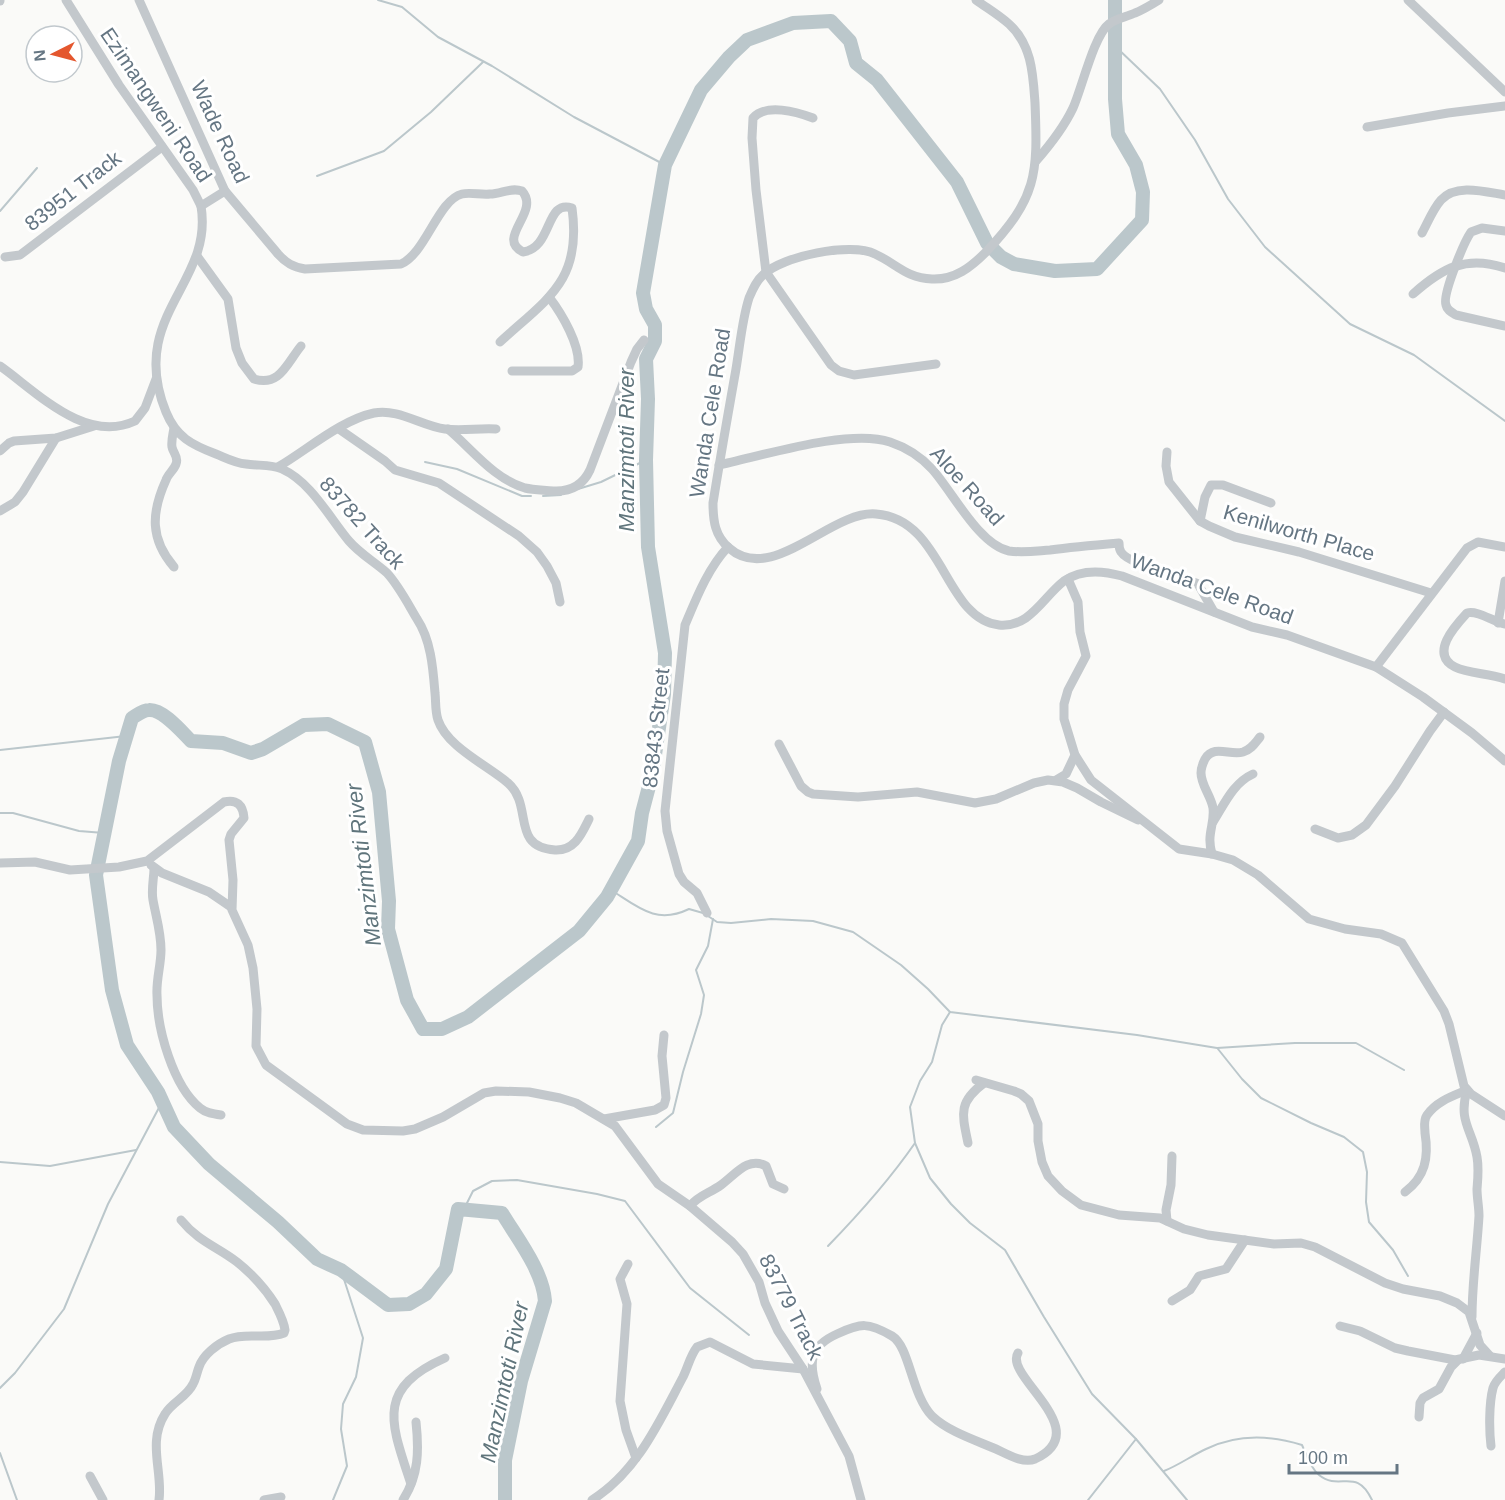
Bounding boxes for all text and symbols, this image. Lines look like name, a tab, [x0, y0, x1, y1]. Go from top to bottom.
street label: Ezimangweni Road	[96, 23, 217, 186]
north arrow	[24, 24, 84, 84]
text: N	[31, 49, 49, 62]
street label: Wade Road	[187, 77, 254, 187]
street label: 83951 Track	[20, 146, 126, 235]
street label: Wanda Cele Road	[685, 327, 734, 499]
water label: Manzimtoti River	[614, 366, 639, 532]
street label: Aloe Road	[926, 442, 1009, 530]
street label: 83782 Track	[315, 472, 410, 574]
street label: Kenilworth Place	[1221, 500, 1377, 565]
street label: Wanda Cele Road	[1128, 549, 1296, 629]
street label: 83843 Street	[638, 667, 673, 789]
water label: Manzimtoti River	[341, 780, 386, 948]
street label: 83779 Track	[755, 1250, 828, 1364]
water label: Manzimtoti River	[475, 1298, 534, 1465]
scale bar	[1289, 1437, 1397, 1475]
text: 100 m	[1298, 1448, 1348, 1468]

